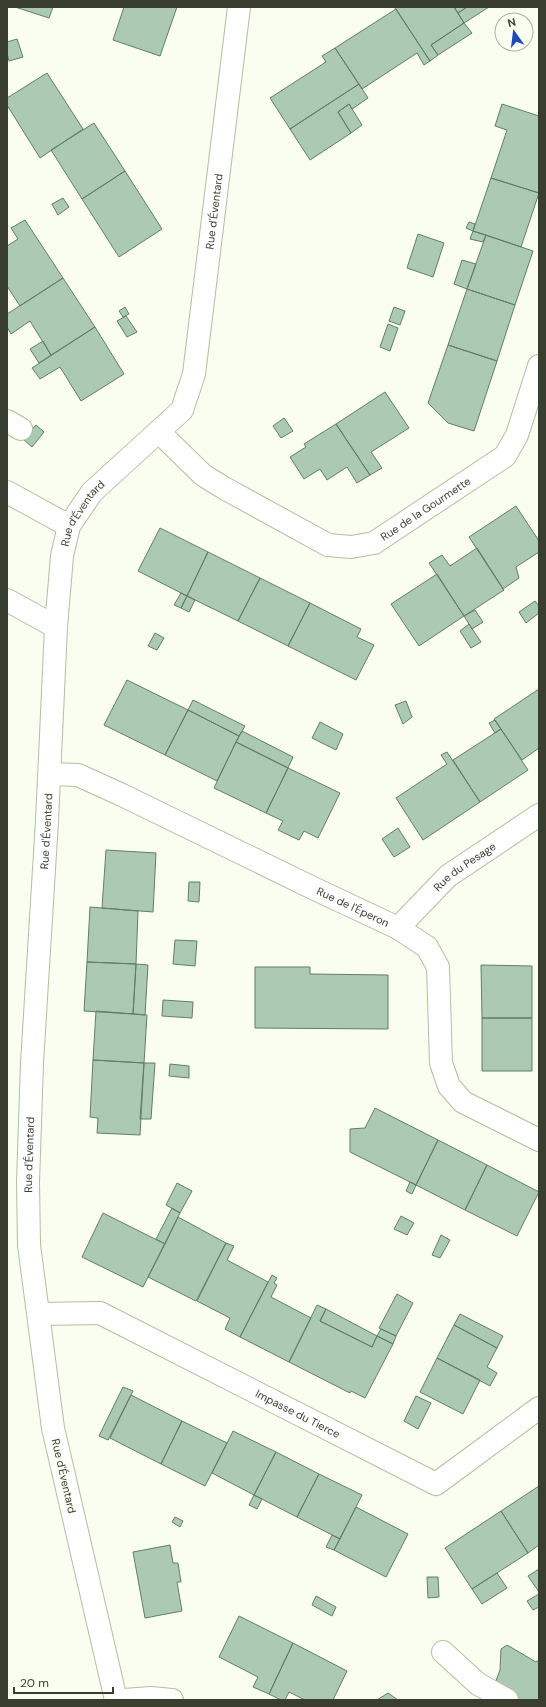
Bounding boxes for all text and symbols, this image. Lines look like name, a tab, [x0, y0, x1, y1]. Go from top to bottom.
north arrow	[494, 12, 534, 52]
text: N	[506, 15, 517, 30]
street label: Rue d'Éventard	[202, 173, 226, 250]
street label: Rue de la Gourmette	[378, 474, 473, 544]
street label: Rue d'Éventard	[57, 477, 107, 548]
street label: Rue d'Éventard	[37, 793, 55, 870]
street label: Rue du Pesage	[430, 839, 498, 894]
street label: Rue de l'Éperon	[315, 884, 391, 930]
street label: Rue d'Éventard	[21, 1116, 37, 1193]
street label: Impasse du Tierce	[253, 1386, 343, 1441]
street label: Rue d'Éventard	[49, 1437, 79, 1515]
scale bar	[14, 1669, 113, 1695]
text: 20 m	[20, 1675, 49, 1691]

